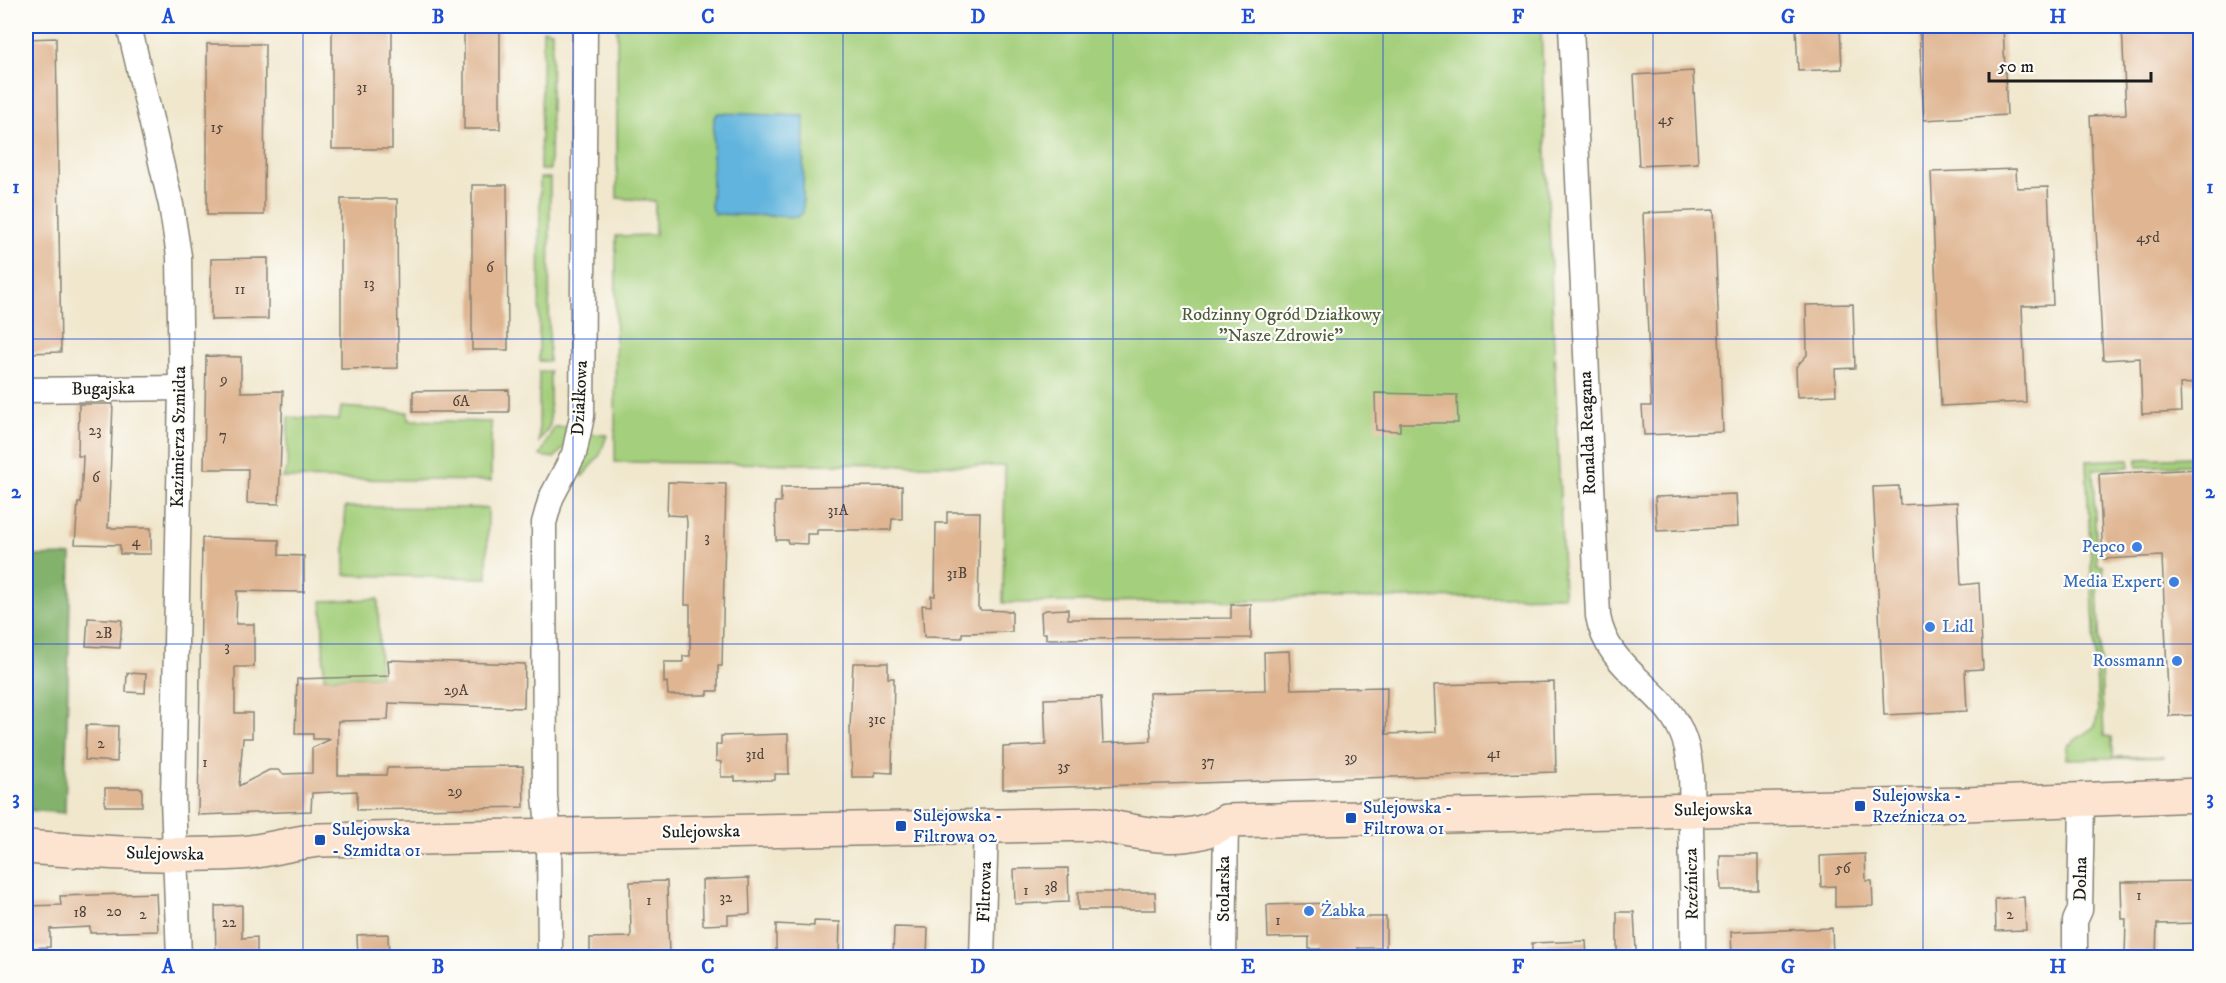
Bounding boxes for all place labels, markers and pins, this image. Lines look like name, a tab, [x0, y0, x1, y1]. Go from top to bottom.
place label: Pepco	[2082, 536, 2125, 558]
marker: Pepco	[2130, 540, 2144, 554]
place label: Media Expert	[2063, 571, 2162, 593]
marker: Media Expert	[2167, 575, 2181, 589]
place label: Lidl	[1942, 616, 1975, 638]
marker: Lidl	[1923, 620, 1937, 634]
place label: Rossmann	[2092, 650, 2166, 672]
marker: Rossmann	[2170, 654, 2184, 668]
place label: Sulejowska - Rzeźnicza 02	[1872, 785, 1967, 828]
place label: Sulejowska - Filtrowa 01	[1363, 797, 1452, 840]
marker: Sulejowska - Rzeźnicza 02	[1853, 799, 1867, 813]
place label: Sulejowska - Filtrowa 02	[913, 805, 1002, 848]
marker: Sulejowska - Filtrowa 01	[1344, 811, 1358, 825]
place label: Sulejowska - Szmidta 01	[332, 819, 421, 862]
marker: Sulejowska - Filtrowa 02	[894, 819, 908, 833]
marker: Sulejowska - Szmidta 01	[313, 833, 327, 847]
place label: Żabka	[1321, 900, 1365, 922]
marker: Żabka	[1302, 904, 1316, 918]

